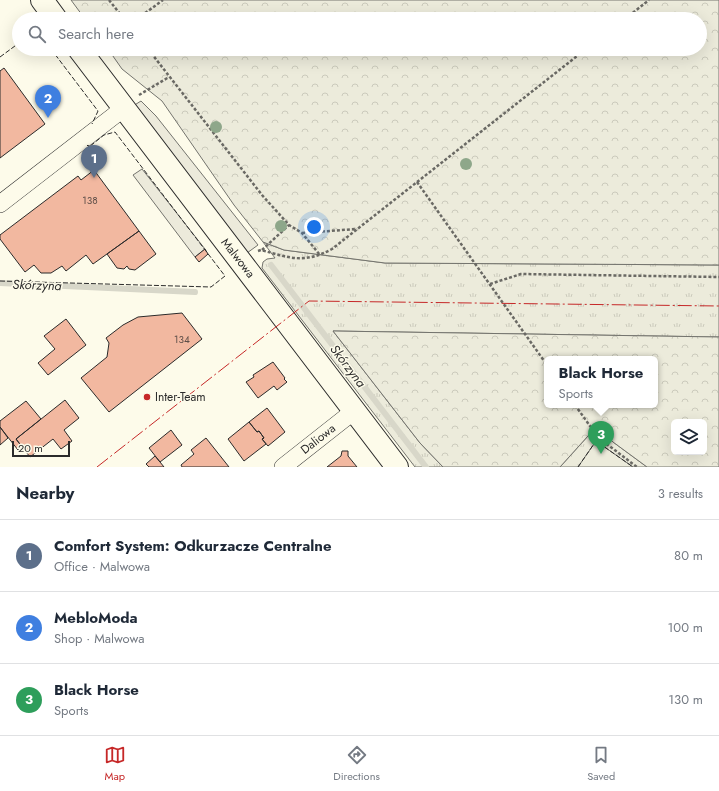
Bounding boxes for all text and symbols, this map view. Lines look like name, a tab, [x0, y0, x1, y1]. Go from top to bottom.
search box	[12, 12, 707, 56]
icon: search	[26, 23, 48, 45]
text: Search here	[58, 23, 134, 45]
pin: 2	[35, 85, 61, 118]
pin: 1	[81, 145, 107, 178]
house number: 138	[82, 193, 98, 208]
your location	[304, 217, 324, 237]
street label: Malwowa	[217, 234, 260, 282]
water label: Skórzyna	[12, 275, 62, 295]
house number: 134	[174, 332, 190, 347]
water label: Skórzyna	[326, 341, 370, 391]
popup	[544, 356, 658, 408]
text: Black Horse	[559, 362, 643, 384]
text: Sports	[559, 384, 593, 403]
place label: Inter-Team	[155, 388, 206, 406]
marker: Inter-Team	[142, 392, 152, 402]
street label: Daliowa	[297, 419, 340, 458]
map controls	[671, 419, 707, 455]
button: layers	[671, 419, 707, 455]
pin: 3	[588, 421, 614, 454]
scale bar	[12, 439, 70, 458]
text: 20 m	[18, 440, 43, 456]
text: Nearby	[16, 481, 74, 505]
text: 3 results	[658, 484, 703, 503]
text: Comfort System: Odkurzacze Centralne	[54, 535, 332, 557]
text: 1	[26, 546, 32, 565]
text: 80 m	[674, 546, 703, 565]
text: Office · Malwowa	[54, 557, 150, 576]
text: MebloModa	[54, 607, 138, 629]
text: 2	[25, 618, 33, 637]
text: 100 m	[668, 618, 703, 637]
text: Shop · Malwowa	[54, 629, 145, 648]
text: Black Horse	[54, 679, 139, 701]
text: 3	[25, 690, 33, 709]
text: 130 m	[668, 690, 703, 709]
text: Sports	[54, 701, 88, 720]
tab: Map	[104, 744, 126, 784]
tab: Directions	[333, 744, 380, 784]
tab: Saved	[587, 744, 615, 784]

